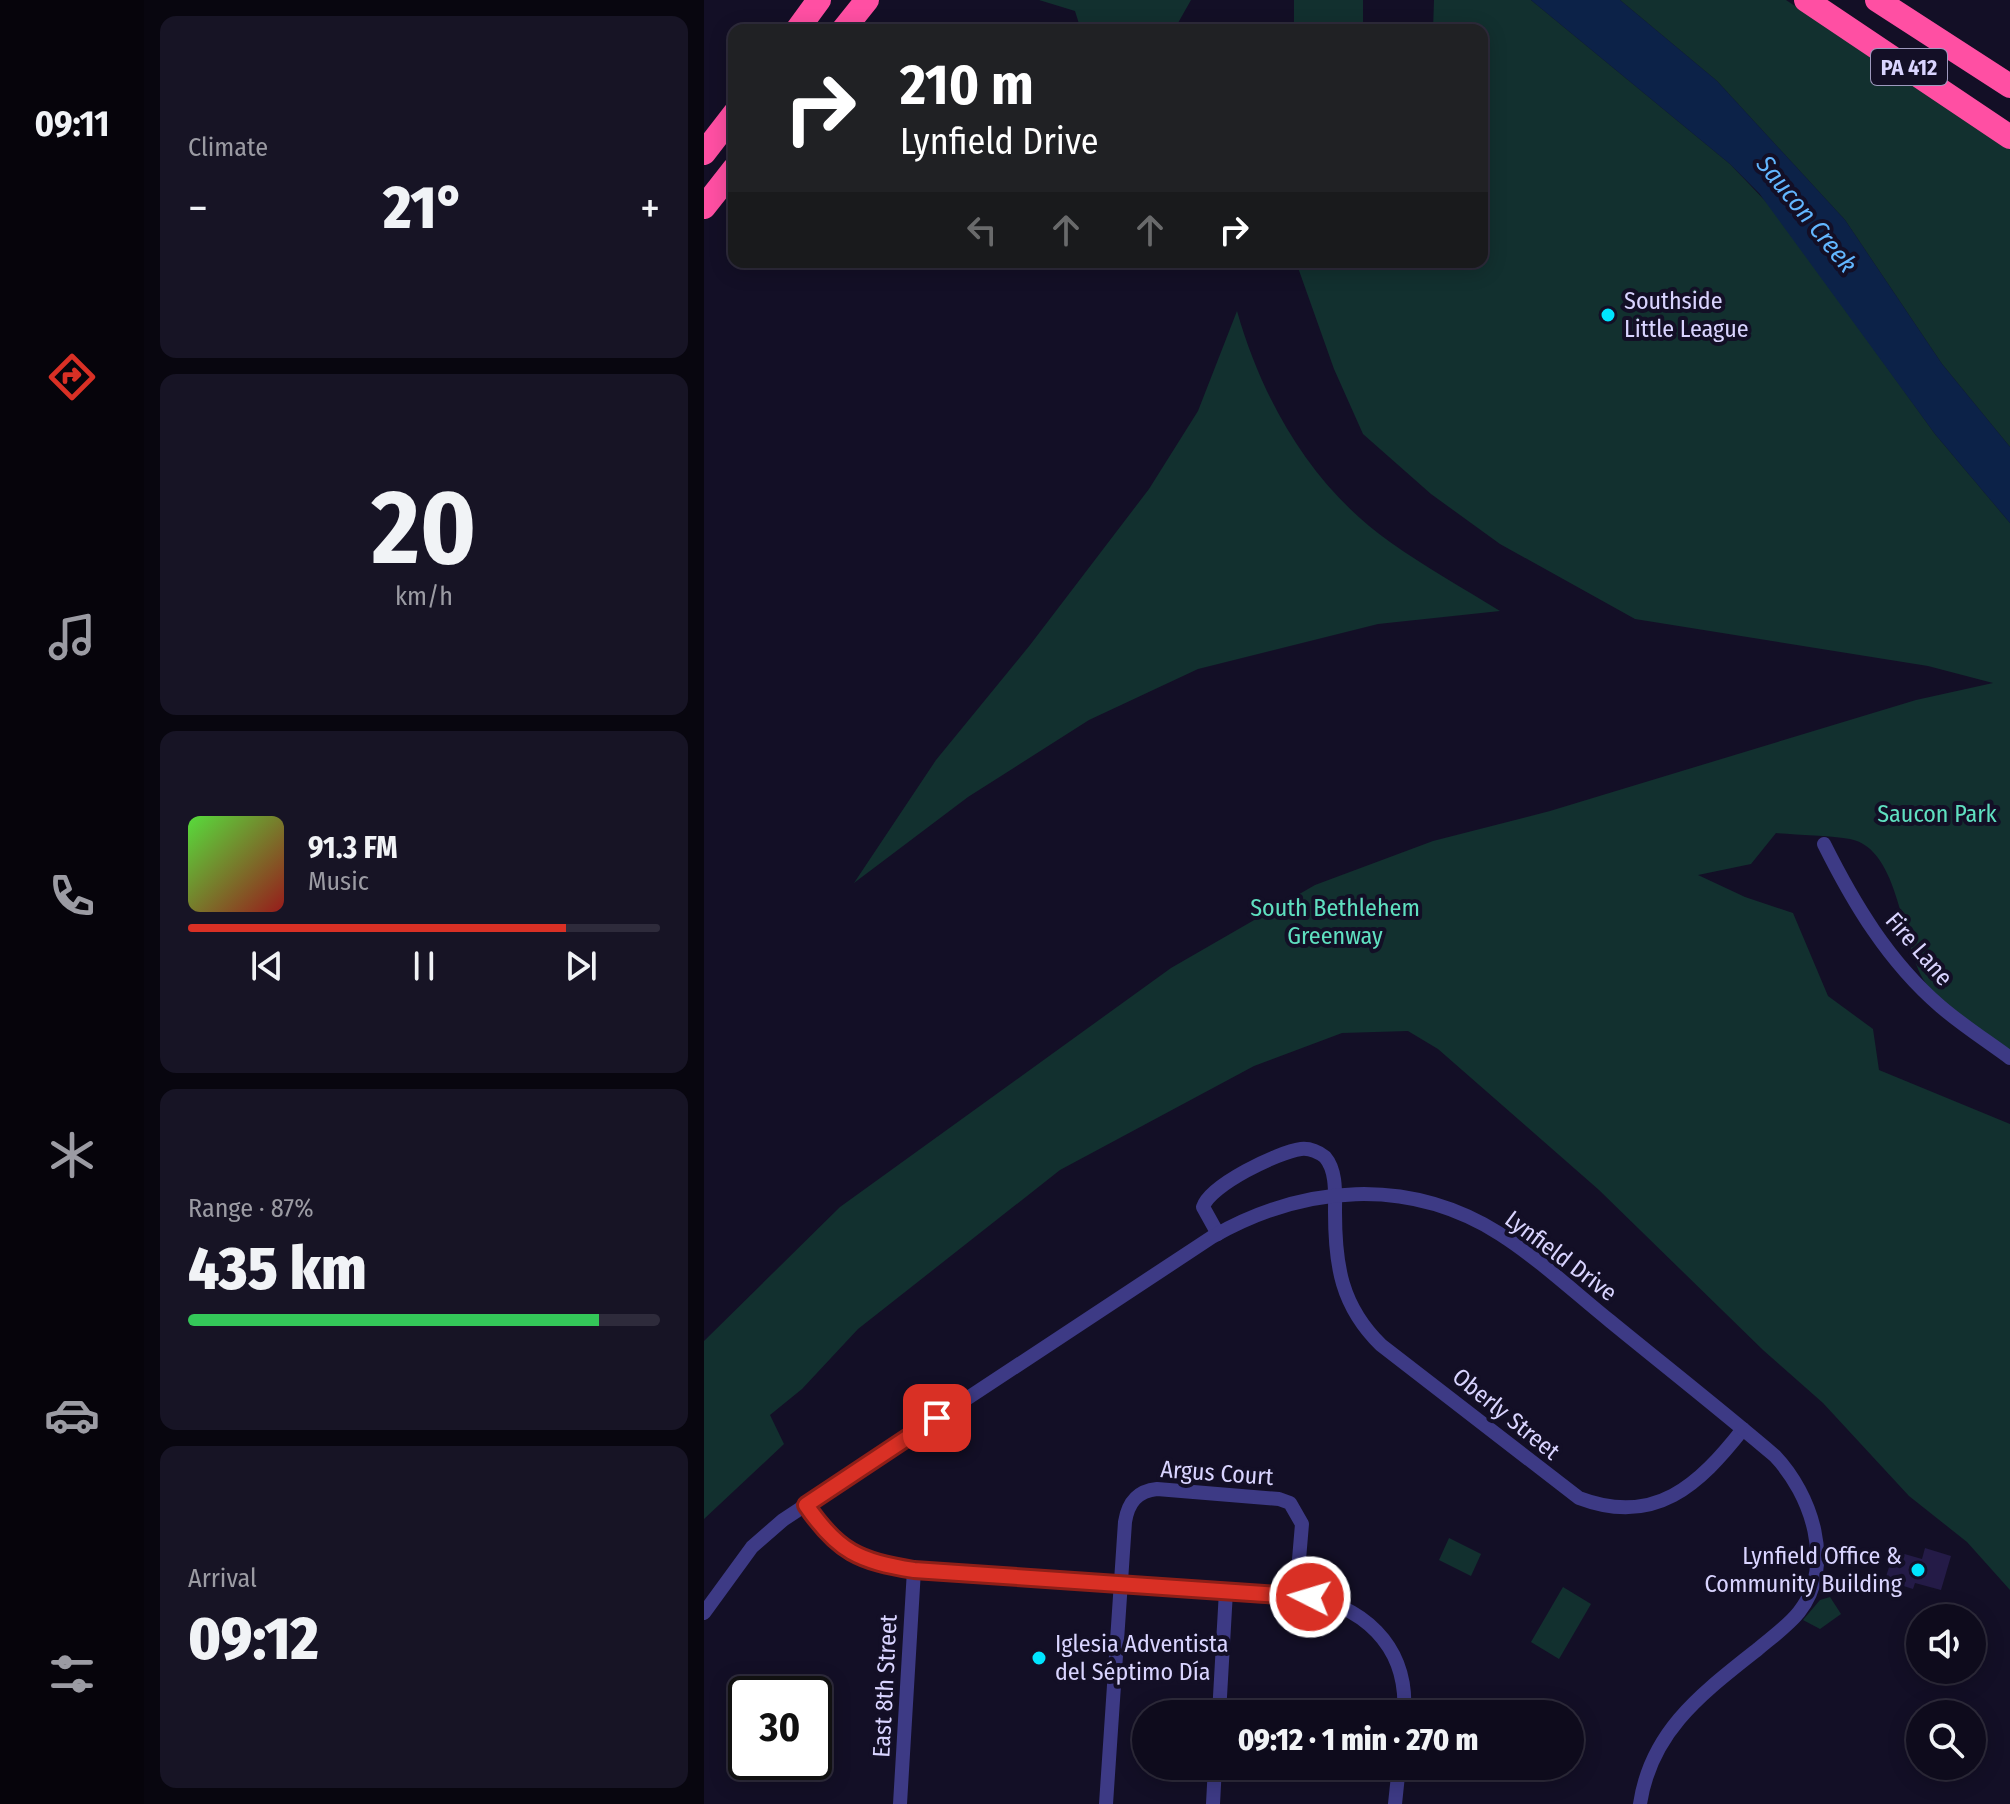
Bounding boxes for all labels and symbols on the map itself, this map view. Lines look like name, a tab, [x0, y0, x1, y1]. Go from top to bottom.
road number: PA 412	[1871, 49, 1947, 85]
water label: Saucon Creek	[1749, 149, 1863, 279]
place label: Southside Little League	[1624, 287, 1749, 343]
marker: Southside Little League	[1599, 306, 1617, 324]
park label: Saucon Park	[1877, 800, 1998, 828]
park label: South Bethlehem Greenway	[1250, 894, 1420, 950]
street label: Fire Lane	[1880, 907, 1958, 991]
street label: Lynfield Drive	[1500, 1205, 1622, 1307]
street label: Oberly Street	[1447, 1362, 1565, 1466]
pin	[903, 1384, 971, 1452]
street label: Argus Court	[1160, 1455, 1275, 1491]
place label: Lynfield Office & Community Building	[1705, 1542, 1903, 1598]
position arrow	[1268, 1555, 1352, 1639]
marker: Lynfield Office & Community Building	[1909, 1561, 1927, 1579]
street label: East 8th Street	[867, 1613, 903, 1758]
place label: Iglesia Adventista del Séptimo Día	[1055, 1630, 1229, 1686]
marker: Iglesia Adventista del Séptimo Día	[1030, 1649, 1048, 1667]
speed limit sign: 30	[728, 1676, 832, 1780]

